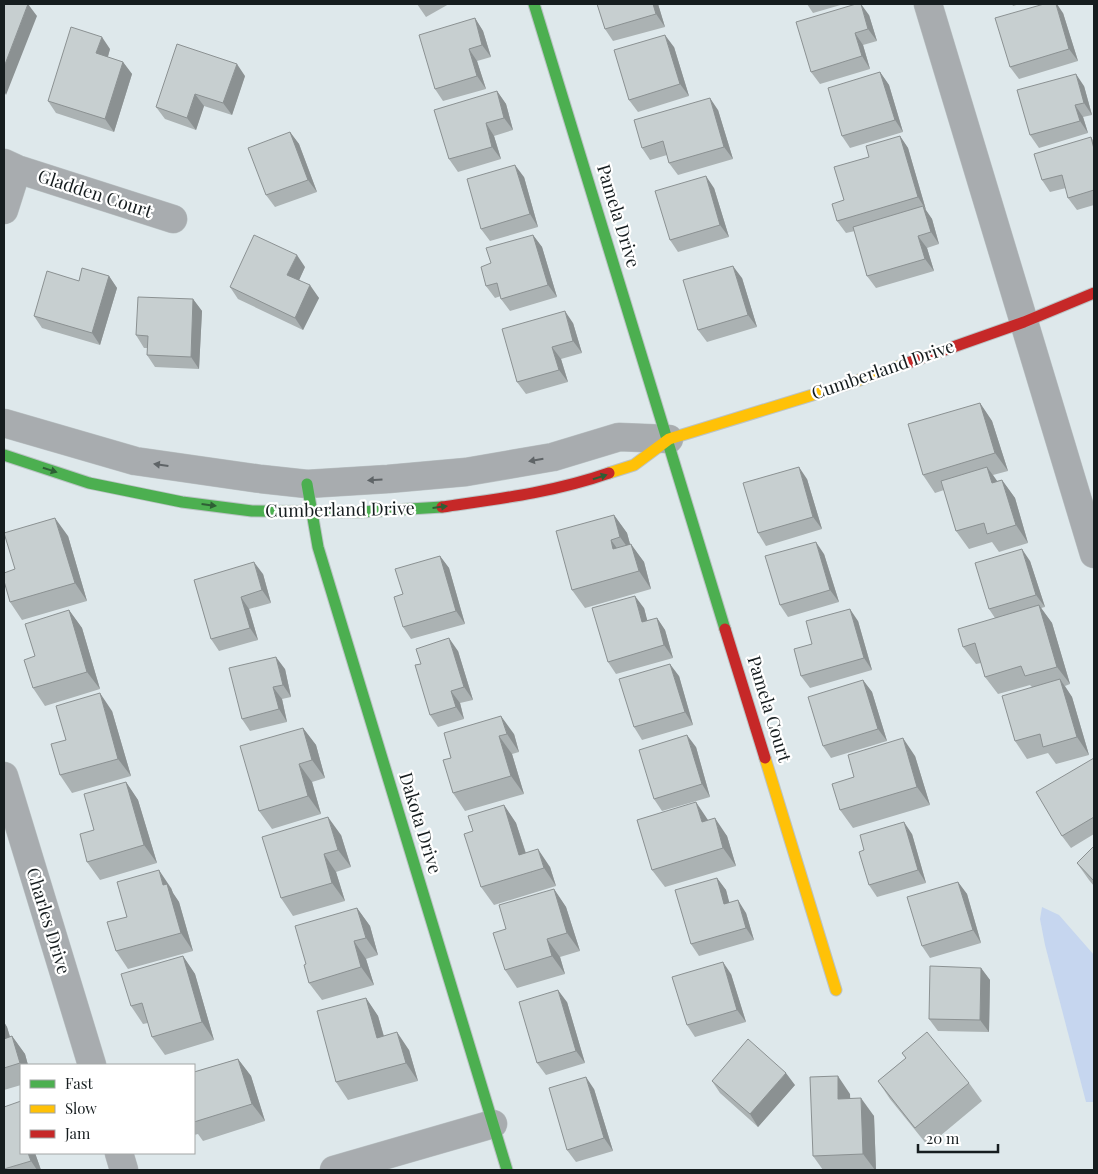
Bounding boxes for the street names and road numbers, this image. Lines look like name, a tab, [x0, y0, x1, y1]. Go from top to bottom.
street label: Pamela Drive	[592, 161, 646, 270]
street label: Gladden Court	[35, 163, 156, 223]
street label: Cumberland Drive	[808, 333, 957, 405]
street label: Cumberland Drive	[265, 496, 415, 522]
street label: Pamela Court	[742, 653, 798, 765]
street label: Dakota Drive	[394, 769, 448, 876]
street label: Charles Drive	[21, 864, 77, 977]

